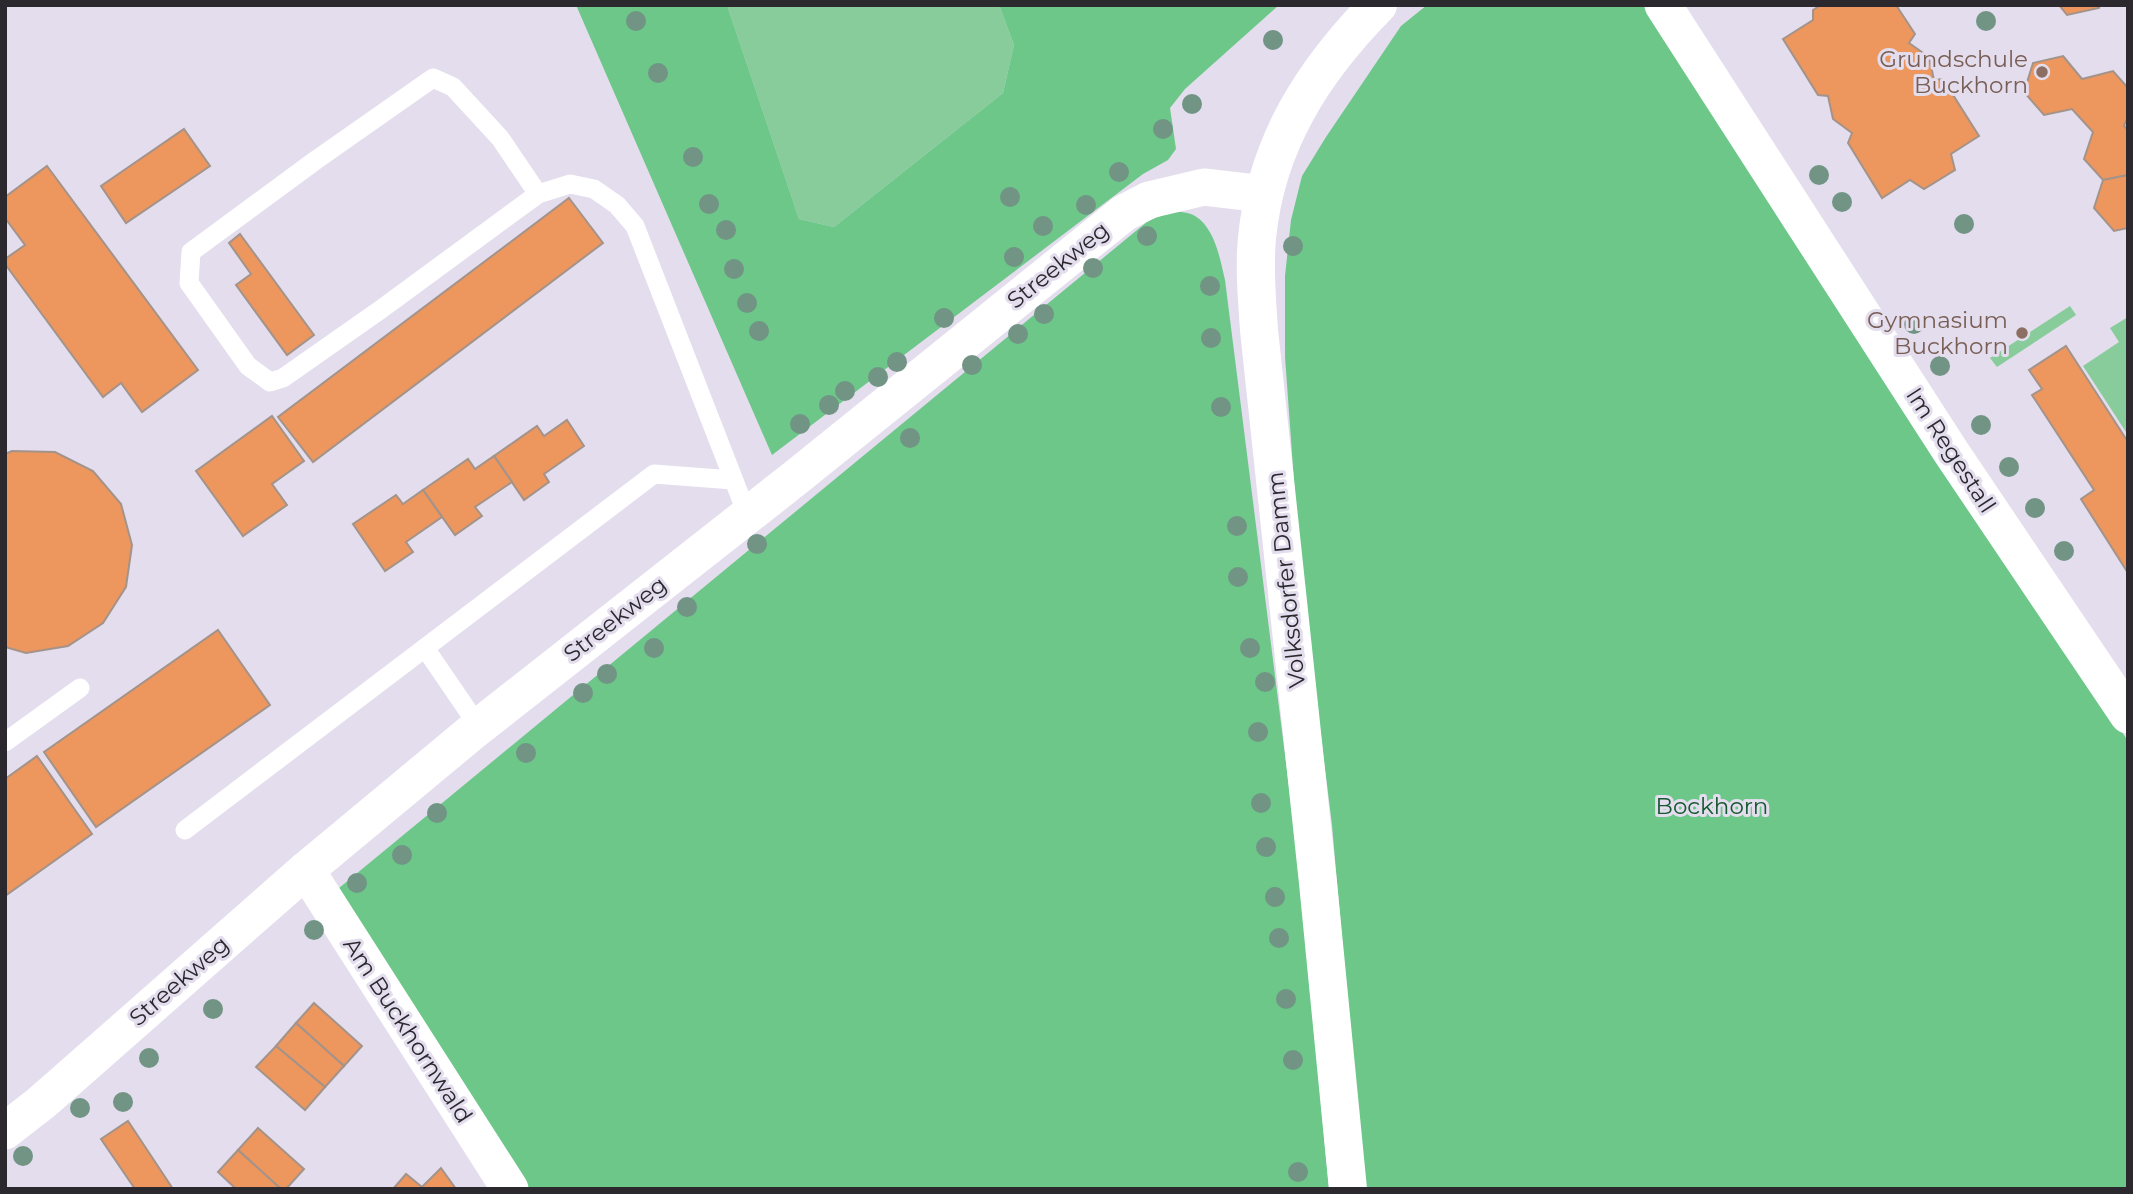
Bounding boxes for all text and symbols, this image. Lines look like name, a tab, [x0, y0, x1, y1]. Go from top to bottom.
place label: Grundschule Buckhorn	[1879, 45, 2028, 99]
marker: Grundschule Buckhorn	[2034, 64, 2050, 80]
street label: Streekweg	[1001, 215, 1115, 315]
place label: Gymnasium Buckhorn	[1867, 306, 2008, 360]
marker: Gymnasium Buckhorn	[2014, 325, 2030, 341]
street label: Im Regestall	[1900, 382, 2002, 518]
street label: Volksdorfer Damm	[1261, 470, 1311, 690]
street label: Streekweg	[558, 570, 672, 668]
park label: Bockhorn	[1656, 792, 1768, 820]
street label: Streekweg	[123, 930, 235, 1032]
street label: Am Buckhornwald	[338, 932, 478, 1128]

